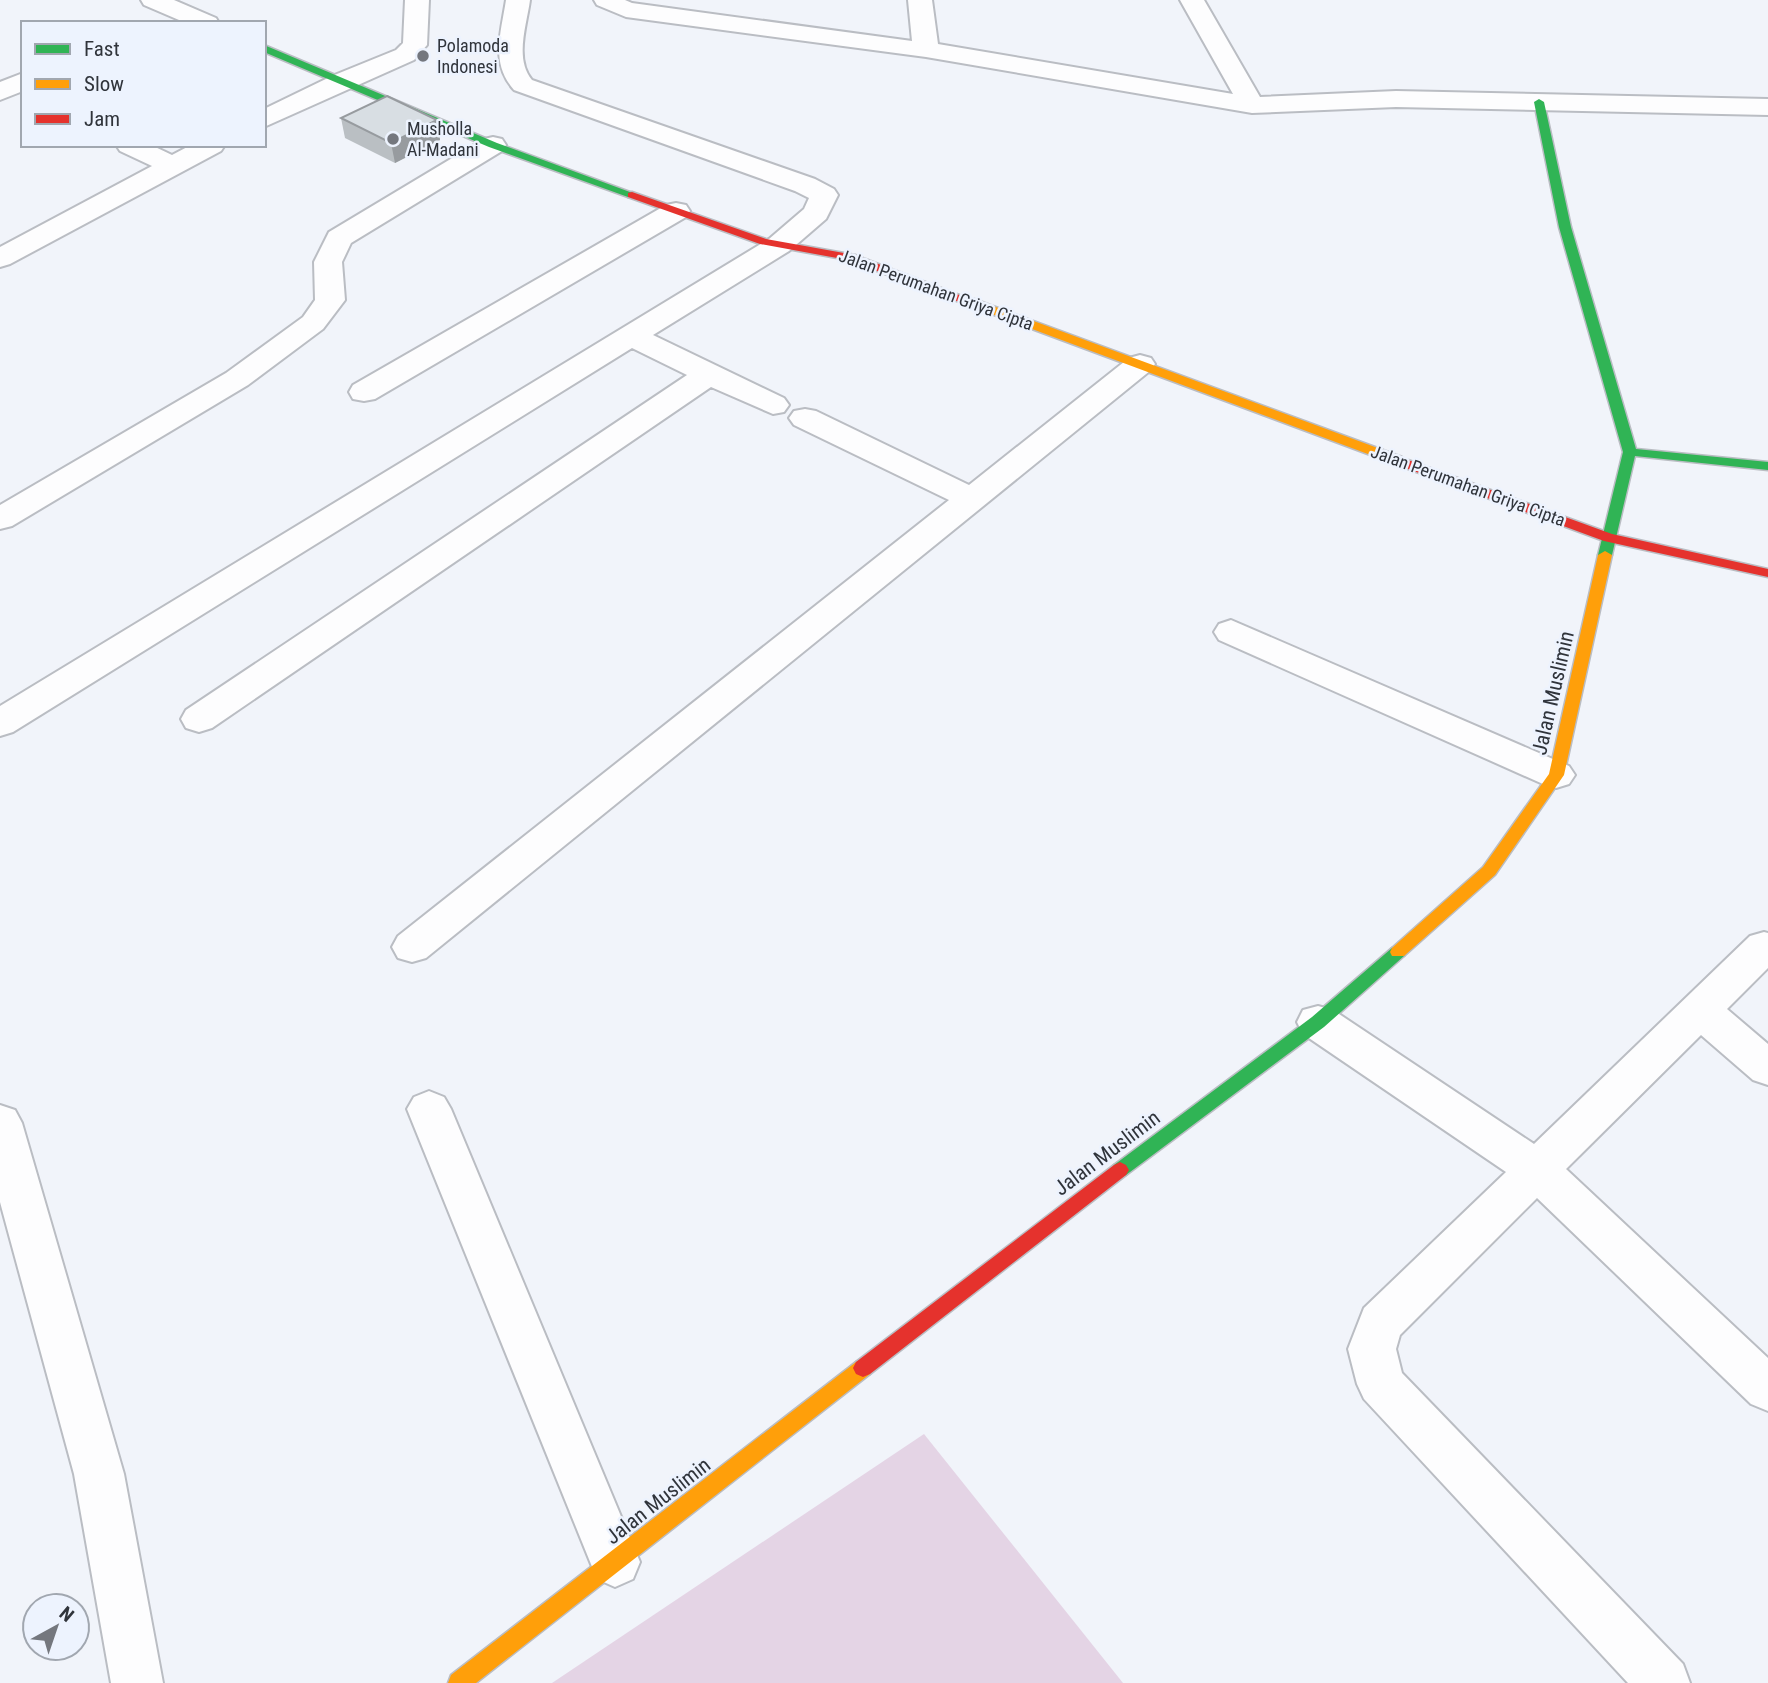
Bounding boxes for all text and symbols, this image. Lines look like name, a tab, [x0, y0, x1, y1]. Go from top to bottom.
legend	[21, 21, 266, 147]
place label: Polamoda Indonesi	[437, 35, 509, 77]
text: Fast	[84, 37, 120, 61]
marker: Polamoda Indonesi	[415, 48, 431, 64]
text: Slow	[84, 72, 124, 96]
text: Jam	[84, 107, 120, 131]
place label: Musholla Al-Madani	[407, 118, 479, 160]
marker: Musholla Al-Madani	[385, 131, 401, 147]
street label: Jalan Perumahan Griya Cipta	[836, 245, 1036, 335]
street label: Jalan Perumahan Griya Cipta	[1368, 441, 1568, 531]
street label: Jalan Muslimin	[1527, 629, 1579, 757]
street label: Jalan Muslimin	[1049, 1105, 1165, 1201]
street label: Jalan Muslimin	[601, 1453, 715, 1549]
north arrow	[21, 1592, 91, 1662]
text: N	[55, 1602, 78, 1627]

